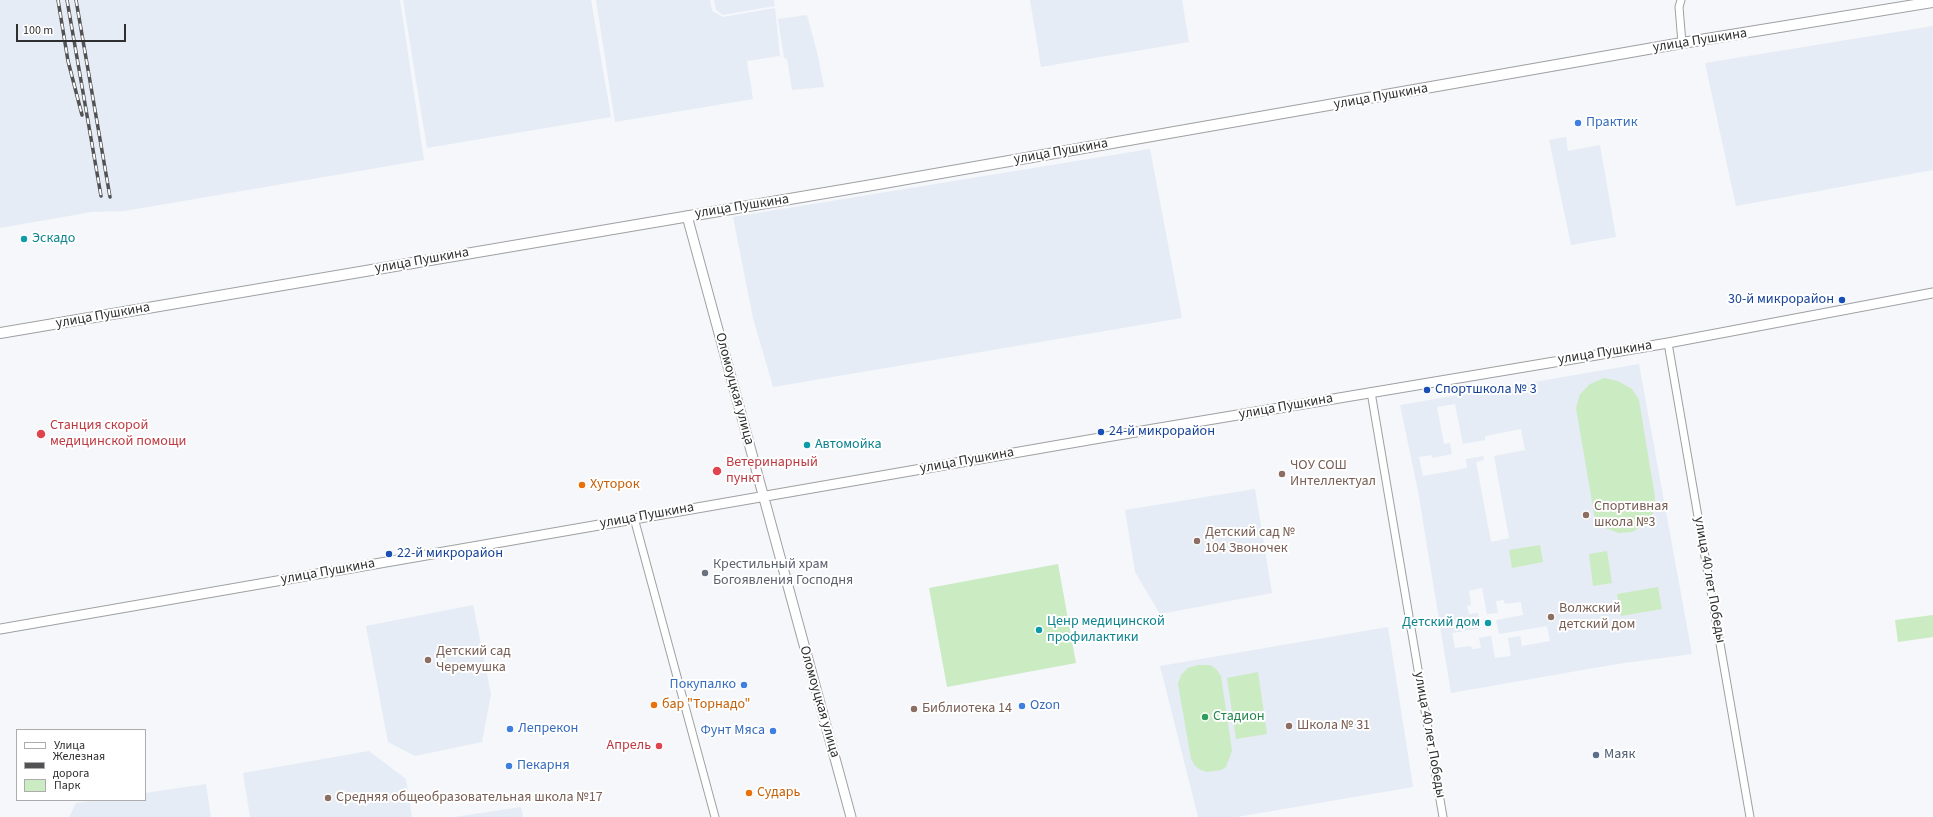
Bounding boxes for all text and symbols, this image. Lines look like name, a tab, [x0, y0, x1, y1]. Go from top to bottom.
scale bar	[18, 16, 128, 42]
text: 100 m	[23, 22, 53, 39]
street label: улица Пушкина	[1652, 25, 1748, 57]
street label: улица Пушкина	[1333, 80, 1429, 114]
place label: Практик	[1586, 115, 1638, 131]
marker: Практик	[1573, 118, 1583, 128]
street label: улица Пушкина	[1013, 135, 1109, 169]
street label: улица Пушкина	[694, 191, 790, 223]
place label: Эскадо	[32, 231, 75, 247]
marker: Эскадо	[19, 234, 29, 244]
street label: улица Пушкина	[374, 244, 470, 278]
place label: 30-й микрорайон	[1728, 292, 1834, 308]
marker: 30-й микрорайон	[1837, 295, 1847, 305]
street label: улица Пушкина	[55, 299, 151, 333]
street label: Оломоуцкая улица	[711, 331, 757, 447]
street label: улица Пушкина	[1557, 337, 1653, 369]
place label: Спортшкола № 3	[1435, 382, 1537, 398]
marker: Спортшкола № 3	[1422, 385, 1432, 395]
street label: улица Пушкина	[1238, 390, 1334, 424]
place label: Станция скорой медицинской помощи	[50, 418, 186, 450]
place label: 24-й микрорайон	[1109, 424, 1215, 440]
marker: 24-й микрорайон	[1096, 427, 1106, 437]
marker: Станция скорой медицинской помощи	[35, 428, 47, 440]
place label: Автомойка	[815, 437, 881, 453]
marker: Автомойка	[802, 440, 812, 450]
street label: улица Пушкина	[919, 444, 1015, 478]
place label: Ветеринарный пункт	[726, 455, 818, 488]
place label: ЧОУ СОШ Интеллектуал	[1290, 458, 1376, 490]
marker: Ветеринарный пункт	[711, 465, 723, 477]
marker: ЧОУ СОШ Интеллектуал	[1277, 469, 1287, 479]
place label: Хуторок	[590, 477, 640, 493]
marker: Хуторок	[577, 480, 587, 490]
street label: улица Пушкина	[599, 499, 695, 533]
place label: Спортивная школа №3	[1594, 499, 1668, 532]
marker: Спортивная школа №3	[1581, 510, 1591, 520]
street label: улица 40 лет Победы	[1690, 516, 1728, 644]
place label: Детский сад № 104 Звоночек	[1205, 525, 1295, 558]
marker: Детский сад № 104 Звоночек	[1192, 536, 1202, 546]
place label: 22-й микрорайон	[397, 546, 503, 562]
marker: 22-й микрорайон	[384, 549, 394, 559]
street label: улица Пушкина	[280, 555, 376, 589]
place label: Крестильный храм Богоявления Господня	[713, 557, 853, 590]
marker: Крестильный храм Богоявления Господня	[700, 568, 710, 578]
place label: Волжский детский дом	[1559, 601, 1635, 634]
marker: Волжский детский дом	[1546, 612, 1556, 622]
place label: Ценр медицинской профилактики	[1047, 614, 1165, 646]
place label: Детский дом	[1402, 615, 1480, 631]
marker: Детский дом	[1483, 618, 1493, 628]
marker: Ценр медицинской профилактики	[1034, 625, 1044, 635]
place label: Детский сад Черемушка	[436, 644, 511, 676]
street label: Оломоуцкая улица	[795, 644, 843, 760]
marker: Детский сад Черемушка	[423, 655, 433, 665]
street label: улица 40 лет Победы	[1410, 671, 1448, 799]
place label: Покупалко	[670, 677, 736, 693]
marker: Покупалко	[739, 680, 749, 690]
place label: бар "Торнадо"	[662, 697, 751, 713]
place label: Ozon	[1030, 698, 1060, 714]
marker: бар "Торнадо"	[649, 700, 659, 710]
place label: Библиотека 14	[922, 701, 1012, 717]
marker: Ozon	[1017, 701, 1027, 711]
marker: Библиотека 14	[909, 704, 919, 714]
place label: Стадион	[1213, 709, 1265, 725]
marker: Стадион	[1200, 712, 1210, 722]
place label: Школа № 31	[1297, 718, 1370, 734]
place label: Лепрекон	[518, 721, 578, 737]
marker: Школа № 31	[1284, 721, 1294, 731]
place label: Фунт Мяса	[700, 723, 765, 739]
marker: Лепрекон	[505, 724, 515, 734]
marker: Фунт Мяса	[768, 726, 778, 736]
legend	[16, 729, 146, 801]
text: Улица	[54, 737, 85, 754]
place label: Апрель	[607, 738, 651, 754]
marker: Апрель	[654, 741, 664, 751]
place label: Маяк	[1604, 747, 1635, 763]
text: Железная дорога	[53, 748, 105, 782]
marker: Маяк	[1591, 750, 1601, 760]
place label: Пекарня	[517, 758, 570, 774]
marker: Пекарня	[504, 761, 514, 771]
text: Парк	[54, 777, 80, 794]
place label: Сударь	[757, 785, 800, 801]
marker: Сударь	[744, 788, 754, 798]
place label: Средняя общеобразовательная школа №17	[336, 790, 603, 806]
marker: Средняя общеобразовательная школа №17	[323, 793, 333, 803]

